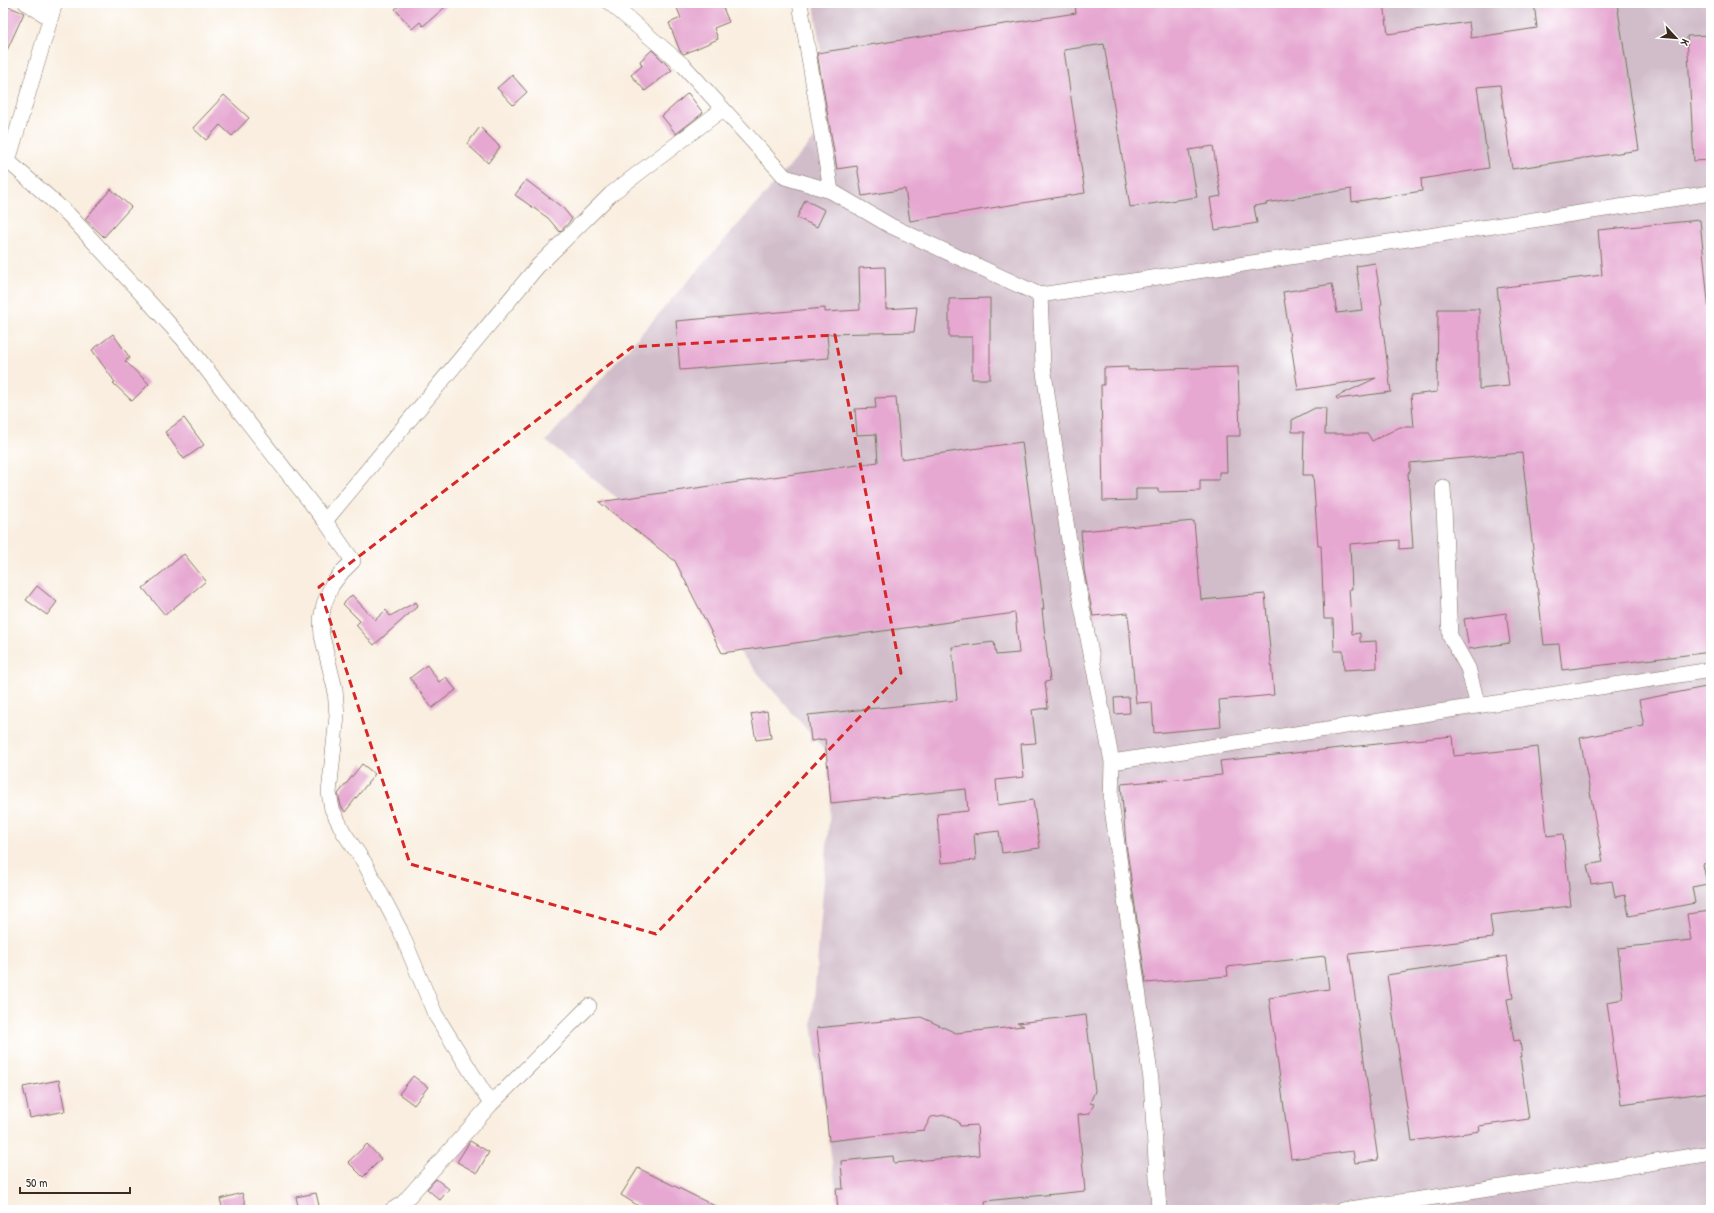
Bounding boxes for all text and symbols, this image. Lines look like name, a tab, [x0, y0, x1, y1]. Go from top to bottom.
north arrow	[1656, 18, 1696, 58]
text: K	[1677, 37, 1693, 48]
scale bar	[20, 1169, 130, 1195]
text: 50 m	[26, 1174, 47, 1191]

